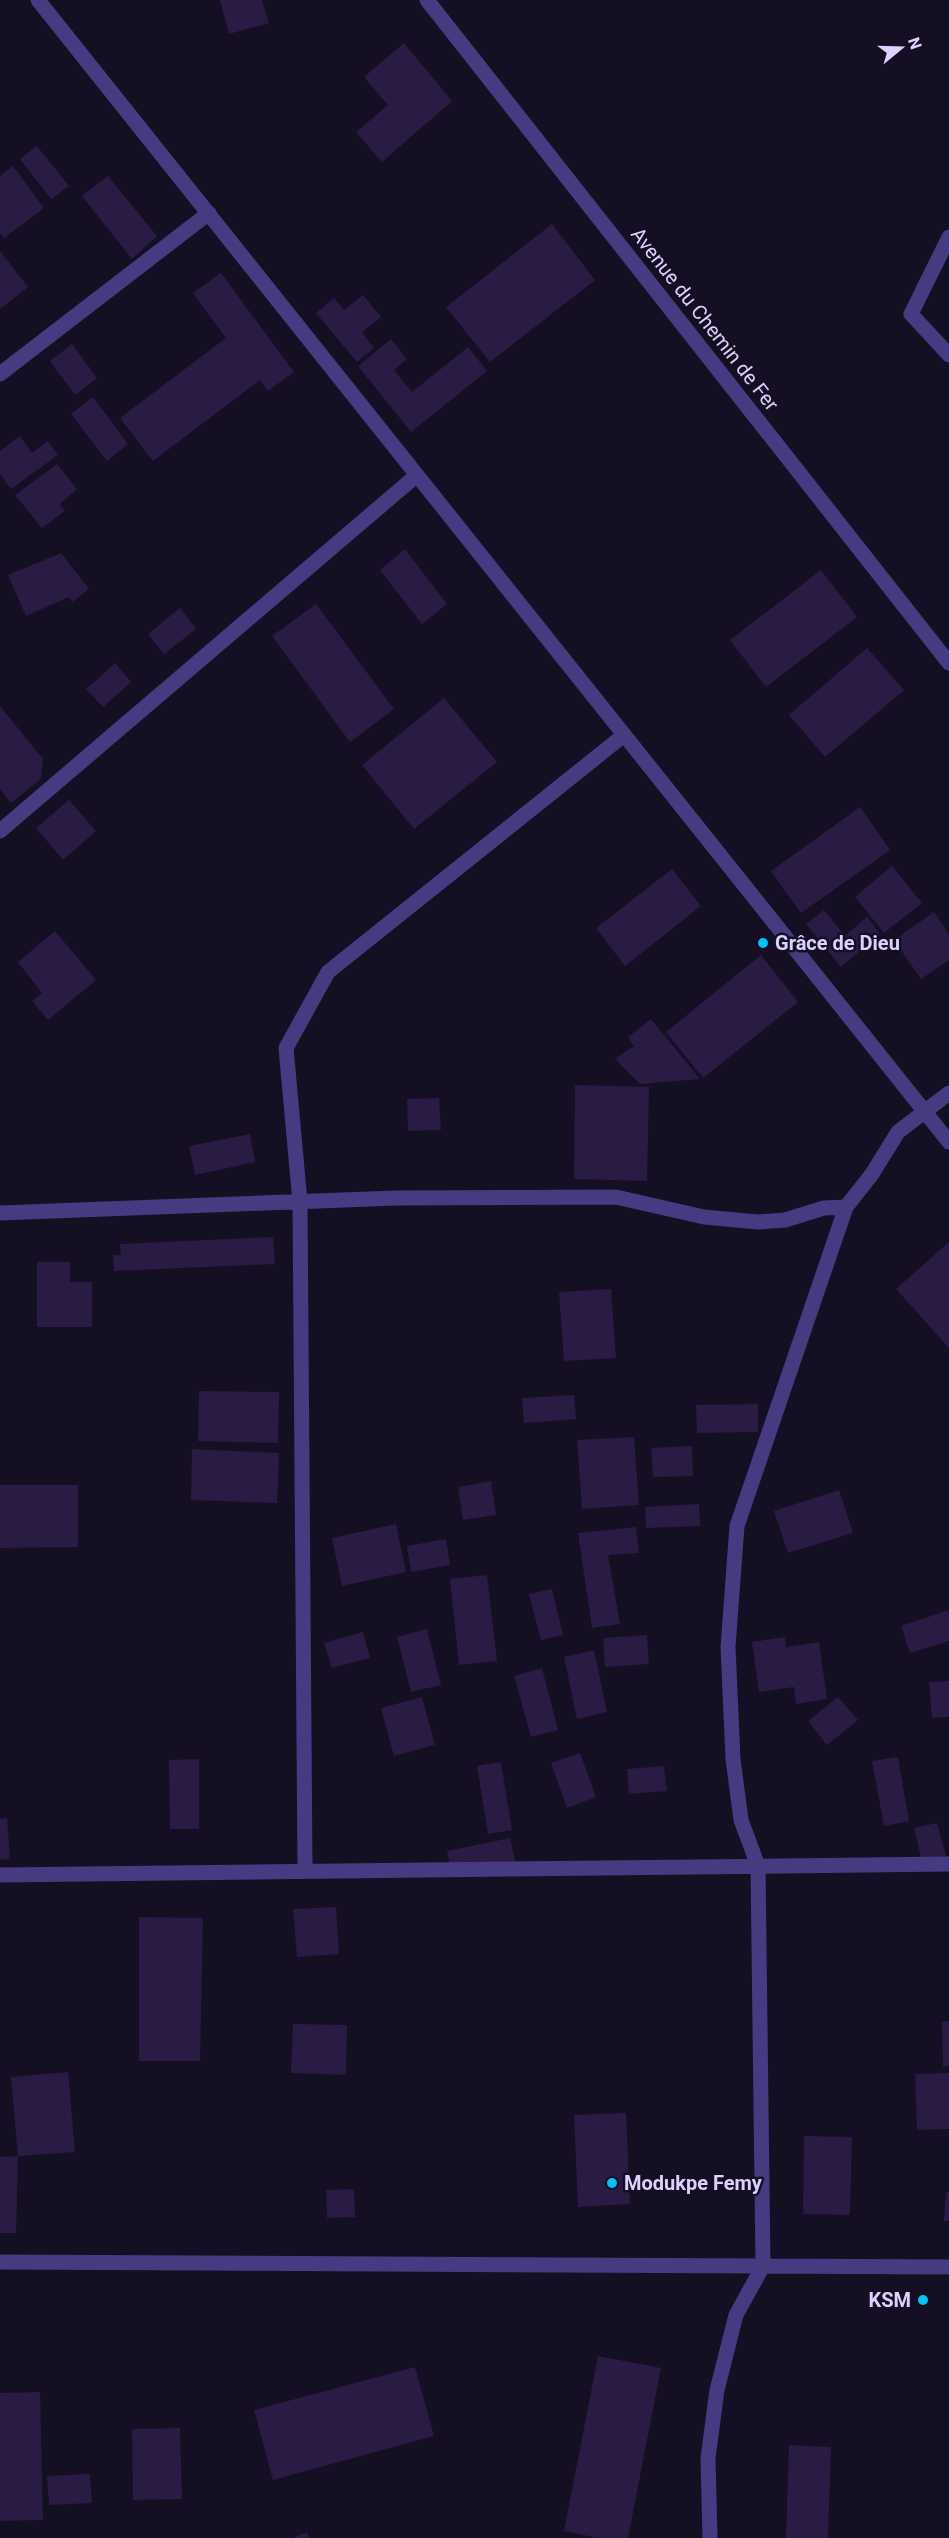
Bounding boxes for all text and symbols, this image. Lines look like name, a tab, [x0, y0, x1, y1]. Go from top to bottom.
north arrow	[871, 18, 931, 78]
text: N	[904, 35, 926, 52]
street label: Avenue du Chemin de Fer	[626, 223, 784, 416]
place label: Grâce de Dieu	[775, 931, 900, 955]
marker: Grâce de Dieu	[756, 936, 770, 950]
place label: Modukpe Femy	[624, 2171, 763, 2195]
marker: Modukpe Femy	[605, 2176, 619, 2190]
place label: KSM	[868, 2288, 911, 2312]
marker: KSM	[916, 2293, 930, 2307]

